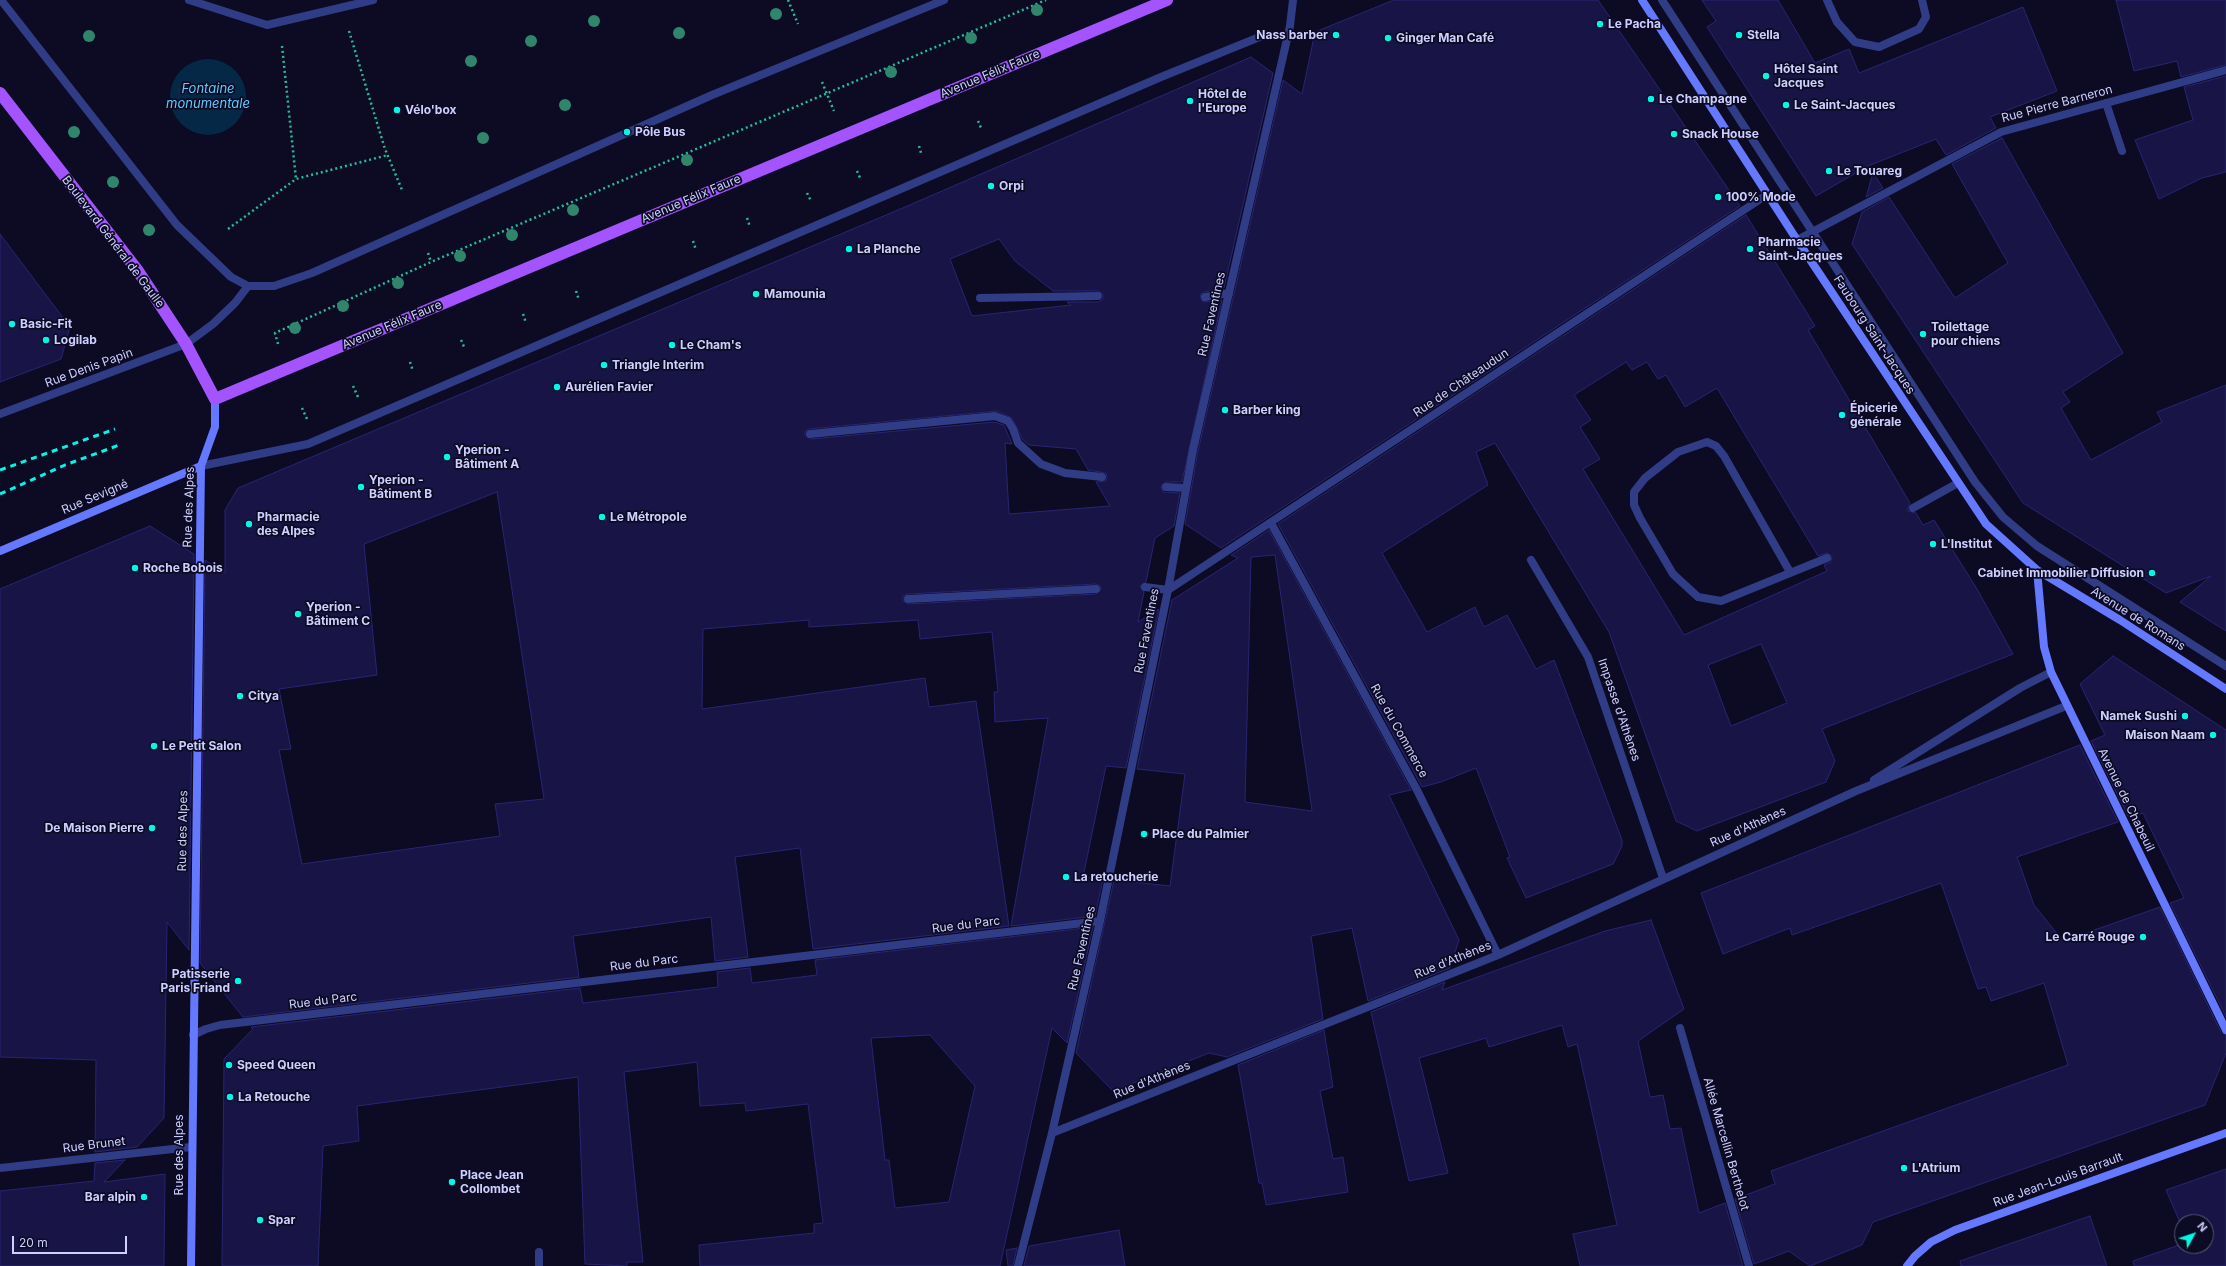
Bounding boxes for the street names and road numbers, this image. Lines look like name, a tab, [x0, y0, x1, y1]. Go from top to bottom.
street label: Avenue Félix Faure	[938, 47, 1042, 101]
street label: Rue Pierre Barneron	[2000, 82, 2114, 126]
street label: Avenue Félix Faure	[639, 172, 743, 226]
street label: Boulevard Général de Gaulle	[59, 173, 167, 311]
street label: Rue Faventines	[1195, 270, 1229, 358]
street label: Faubourg Saint-Jacques	[1830, 273, 1918, 397]
street label: Avenue Félix Faure	[340, 298, 444, 352]
street label: Rue Denis Papin	[43, 345, 135, 391]
street label: Rue de Châteaudun	[1411, 346, 1511, 420]
street label: Rue des Alpes	[180, 466, 198, 548]
street label: Rue Sevigné	[60, 477, 130, 517]
street label: Avenue de Romans	[2088, 584, 2188, 654]
street label: Rue Faventines	[1132, 587, 1162, 675]
street label: Impasse d'Athènes	[1595, 657, 1643, 763]
street label: Rue du Commerce	[1367, 682, 1431, 780]
street label: Avenue de Chabeuil	[2095, 746, 2157, 854]
street label: Rue des Alpes	[175, 790, 191, 872]
street label: Rue d'Athènes	[1708, 804, 1788, 850]
street label: Rue Faventines	[1065, 904, 1099, 992]
street label: Rue du Parc	[931, 914, 1001, 936]
street label: Rue d'Athènes	[1412, 938, 1494, 982]
street label: Rue du Parc	[609, 952, 679, 974]
street label: Rue du Parc	[288, 990, 358, 1012]
street label: Rue d'Athènes	[1111, 1058, 1193, 1102]
street label: Allée Marcellin Berthelot	[1700, 1076, 1752, 1212]
street label: Rue des Alpes	[172, 1114, 186, 1196]
street label: Rue Brunet	[62, 1134, 126, 1156]
street label: Rue Jean-Louis Barrault	[1991, 1150, 2125, 1210]

